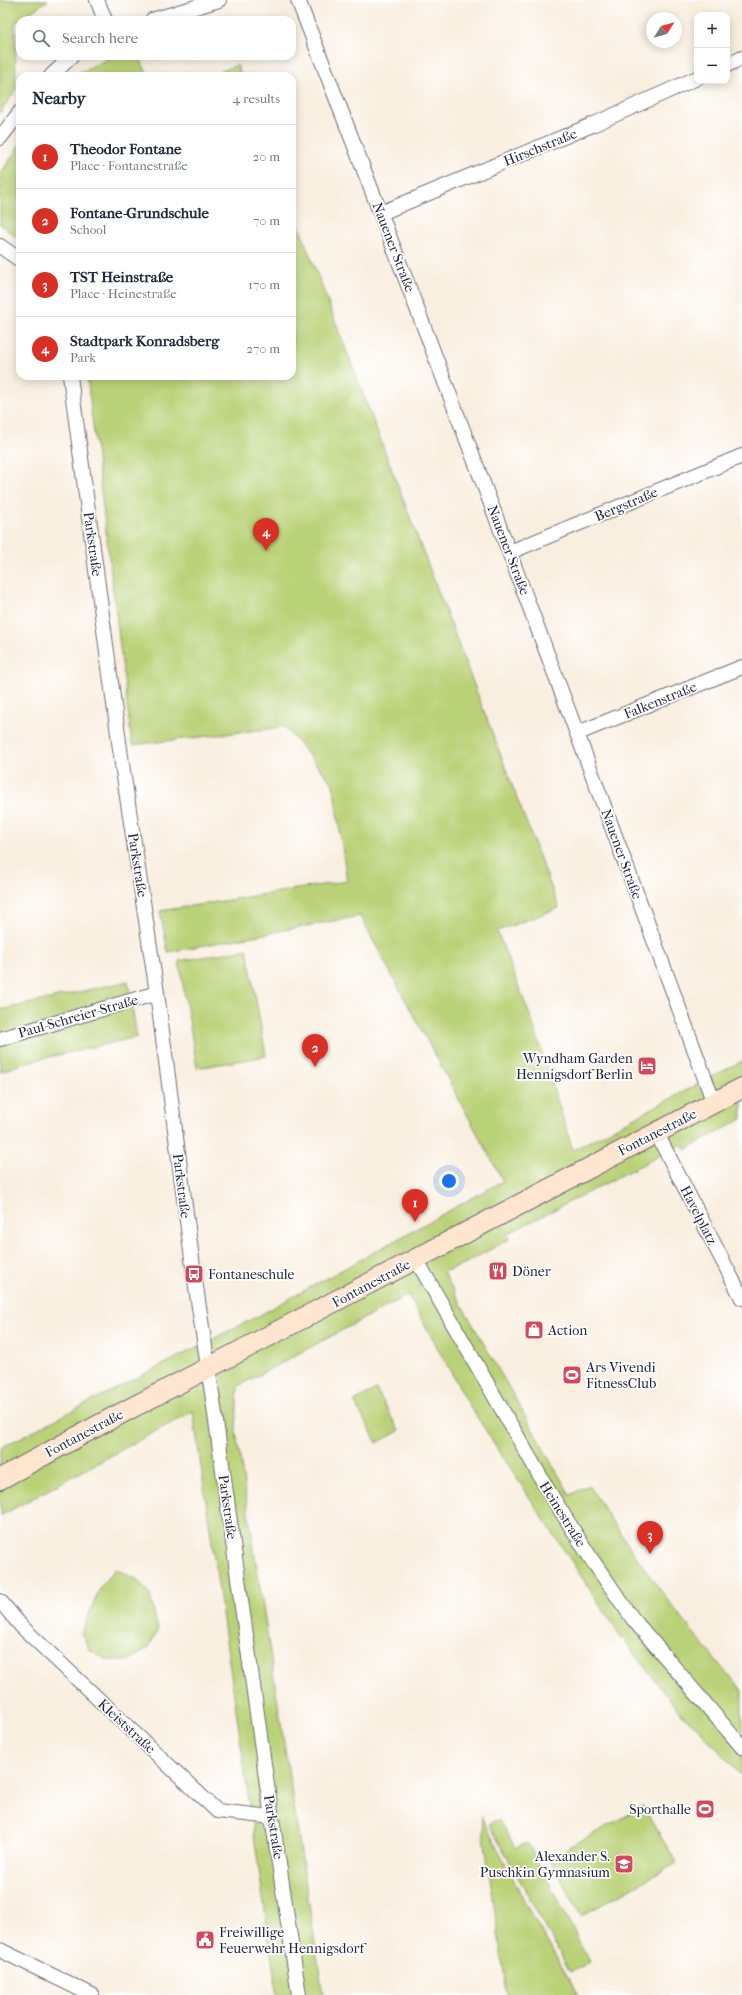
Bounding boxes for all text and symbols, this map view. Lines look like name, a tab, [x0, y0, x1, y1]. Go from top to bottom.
north arrow	[646, 12, 682, 48]
map controls	[694, 12, 730, 84]
button: +	[694, 12, 730, 48]
search box	[16, 16, 296, 60]
icon: search	[30, 27, 52, 49]
text: Search here	[62, 29, 138, 47]
button: −	[694, 48, 730, 84]
text: Nearby	[32, 88, 86, 108]
text: 4 results	[233, 91, 280, 106]
street label: Hirschstraße	[501, 125, 579, 170]
text: Theodor Fontane	[70, 140, 182, 158]
text: 1	[43, 149, 47, 164]
text: 20 m	[253, 149, 280, 164]
text: Place · Fontanestraße	[70, 158, 188, 173]
street label: Nauener Straße	[369, 200, 418, 295]
text: Fontane-Grundschule	[70, 204, 209, 222]
text: 2	[42, 213, 48, 228]
text: 70 m	[253, 213, 280, 228]
text: School	[70, 222, 106, 237]
text: TST Heinstraße	[70, 268, 173, 286]
text: 3	[42, 277, 48, 292]
text: 170 m	[248, 277, 280, 292]
text: Place · Heinestraße	[70, 286, 177, 301]
text: Stadtpark Konradsberg	[70, 332, 219, 350]
text: 4	[41, 341, 49, 356]
text: 270 m	[246, 341, 280, 356]
text: Park	[70, 350, 96, 365]
street label: Bergstraße	[592, 484, 660, 525]
street label: Nauener Straße	[484, 503, 533, 598]
street label: Parkstraße	[80, 511, 105, 577]
pin: 4	[253, 518, 279, 551]
street label: Falkenstraße	[621, 678, 699, 723]
street label: Nauener Straße	[597, 807, 646, 902]
street label: Parkstraße	[124, 832, 151, 899]
street label: Paul-Schreier-Straße	[16, 991, 140, 1042]
pin: 2	[302, 1034, 328, 1067]
place label: Wyndham Garden Hennigsdorf Berlin	[516, 1050, 633, 1083]
hotel icon: Wyndham Garden Hennigsdorf Berlin	[636, 1055, 658, 1077]
street label: Fontanestraße	[615, 1105, 700, 1160]
street label: Parkstraße	[169, 1153, 194, 1219]
your location	[439, 1171, 459, 1191]
street label: Havelplatz	[677, 1183, 721, 1247]
pin: 1	[402, 1189, 428, 1222]
street label: Fontanestraße	[329, 1256, 413, 1311]
restaurant icon: Döner	[487, 1260, 509, 1282]
bus stop icon: Fontaneschule	[183, 1263, 205, 1285]
place label: Döner	[512, 1263, 551, 1280]
place label: Fontaneschule	[208, 1266, 295, 1283]
shop icon: Action	[523, 1319, 545, 1341]
place label: Action	[547, 1322, 587, 1339]
place label: Ars Vivendi FitnessClub	[585, 1359, 656, 1392]
sports icon: Ars Vivendi FitnessClub	[561, 1364, 583, 1386]
street label: Fontanestraße	[42, 1406, 126, 1461]
street label: Parkstraße	[215, 1474, 240, 1540]
street label: Heinestraße	[536, 1478, 589, 1550]
pin: 3	[637, 1521, 663, 1554]
street label: Kleiststraße	[94, 1695, 159, 1757]
street label: Parkstraße	[260, 1794, 287, 1861]
sports icon: Sporthalle	[694, 1798, 716, 1820]
place label: Sporthalle	[629, 1801, 691, 1818]
place label: Alexander S. Puschkin Gymnasium	[480, 1848, 610, 1881]
school or university icon: Alexander S. Puschkin Gymnasium	[613, 1853, 635, 1875]
place label: Freiwillige Feuerwehr Hennigsdorf	[219, 1924, 367, 1957]
public building icon: Freiwillige Feuerwehr Hennigsdorf	[194, 1929, 216, 1951]

